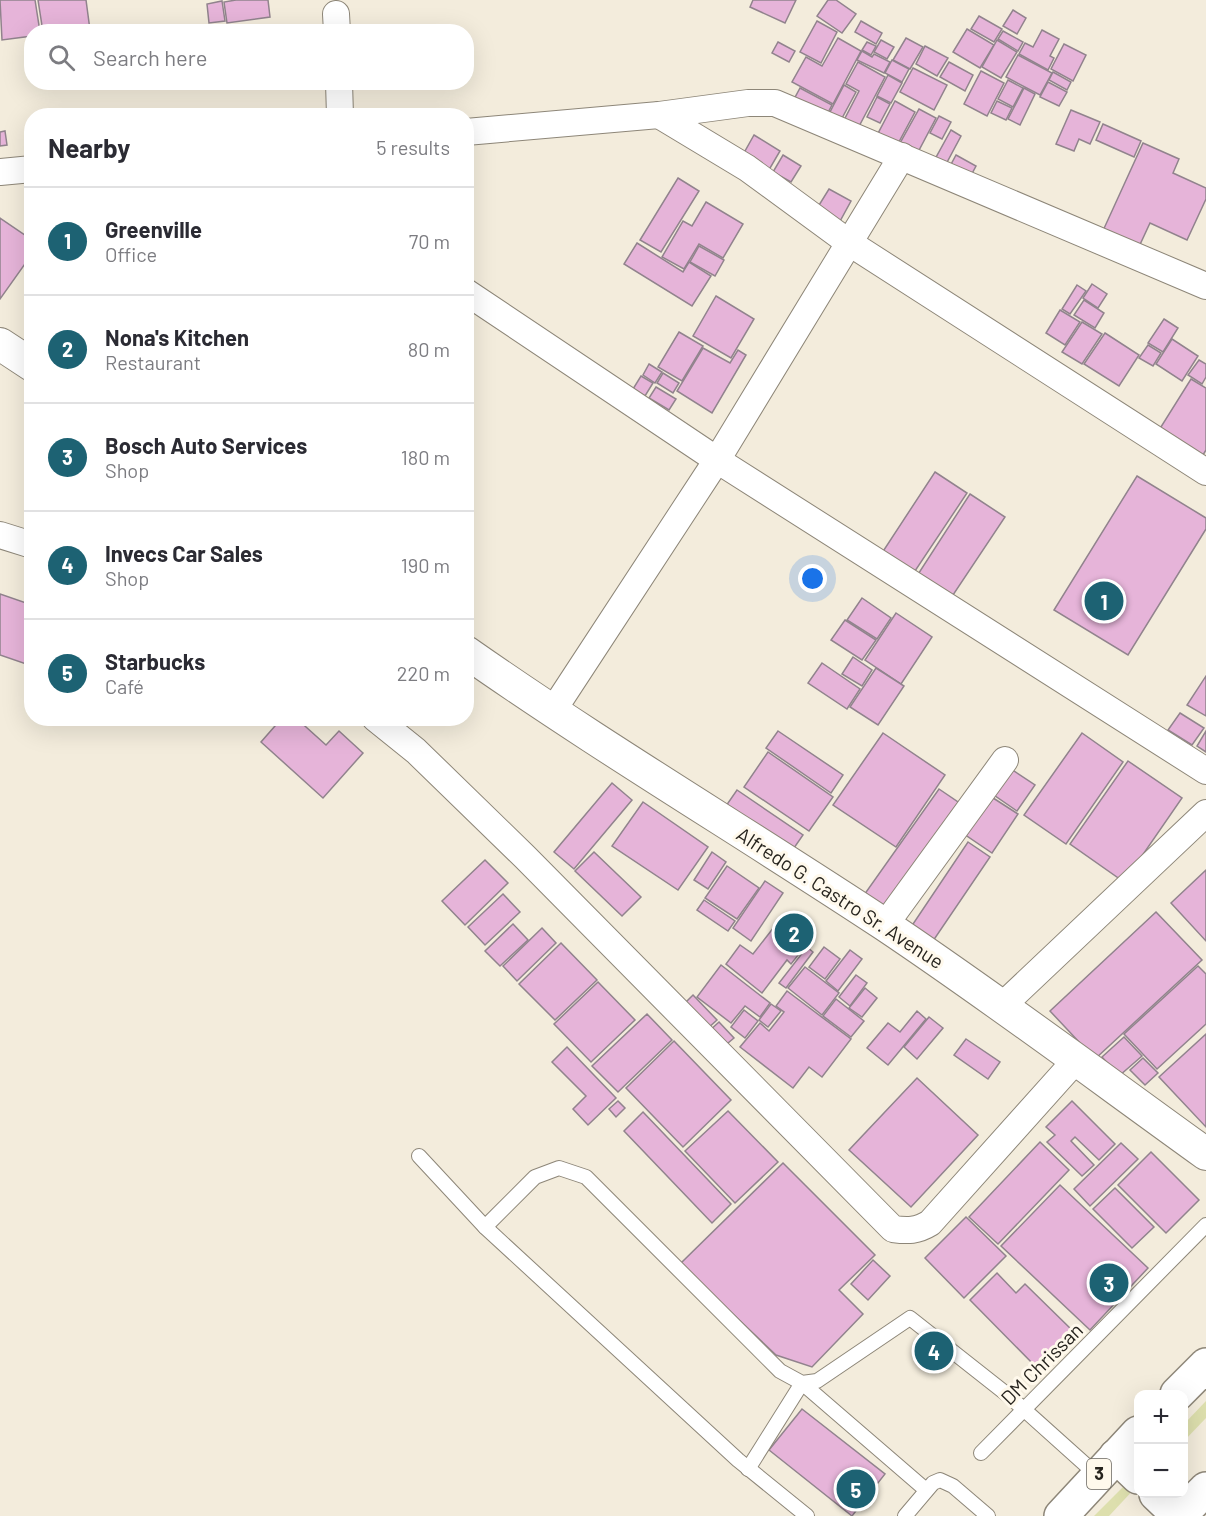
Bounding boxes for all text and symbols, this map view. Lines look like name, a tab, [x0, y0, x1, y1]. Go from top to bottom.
search box	[24, 24, 474, 90]
icon: search	[45, 41, 78, 74]
text: Search here	[93, 44, 207, 70]
text: Nearby	[48, 132, 130, 163]
text: 5 results	[376, 135, 450, 159]
text: Greenville	[105, 216, 202, 242]
text: 1	[64, 229, 71, 253]
text: 70 m	[409, 229, 450, 253]
text: Office	[105, 242, 157, 266]
text: Nona's Kitchen	[105, 324, 249, 350]
text: 2	[62, 337, 73, 361]
text: 80 m	[408, 337, 450, 361]
text: Restaurant	[105, 350, 201, 374]
text: Bosch Auto Services	[105, 432, 307, 458]
text: 3	[62, 445, 73, 469]
text: 180 m	[401, 445, 450, 469]
text: Shop	[105, 458, 149, 482]
text: Invecs Car Sales	[105, 540, 263, 566]
text: 4	[61, 553, 74, 577]
text: 190 m	[401, 553, 450, 577]
your location	[798, 564, 827, 593]
text: Shop	[105, 566, 149, 590]
pin: 1	[1084, 578, 1124, 624]
text: Starbucks	[105, 648, 205, 674]
text: 5	[62, 661, 73, 685]
text: 220 m	[397, 661, 450, 685]
text: Café	[105, 674, 144, 698]
street label: Alfredo G. Castro Sr. Avenue	[733, 821, 948, 973]
pin: 2	[774, 910, 814, 956]
pin: 3	[1090, 1260, 1128, 1306]
street label: DM Chrissan	[995, 1317, 1087, 1409]
pin: 4	[914, 1328, 954, 1374]
map controls	[1134, 1390, 1188, 1498]
button: +	[1134, 1390, 1188, 1444]
button: −	[1134, 1444, 1188, 1498]
road number: 3	[1087, 1459, 1111, 1489]
pin: 5	[836, 1466, 876, 1512]

